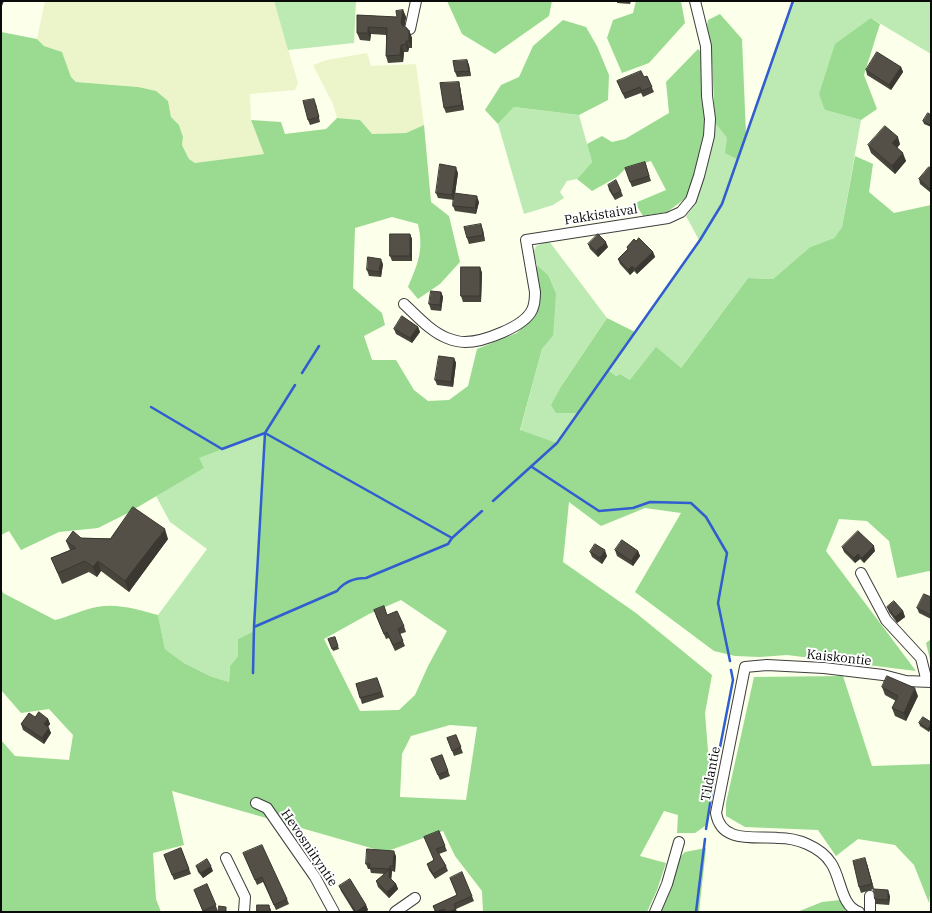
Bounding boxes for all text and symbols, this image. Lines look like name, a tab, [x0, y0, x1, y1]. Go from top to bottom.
street label: Pakkistaival	[563, 201, 639, 229]
street label: Kaiskontie	[806, 647, 872, 669]
street label: Tildantie	[698, 745, 724, 803]
street label: Hevosniityntie	[277, 806, 341, 890]

